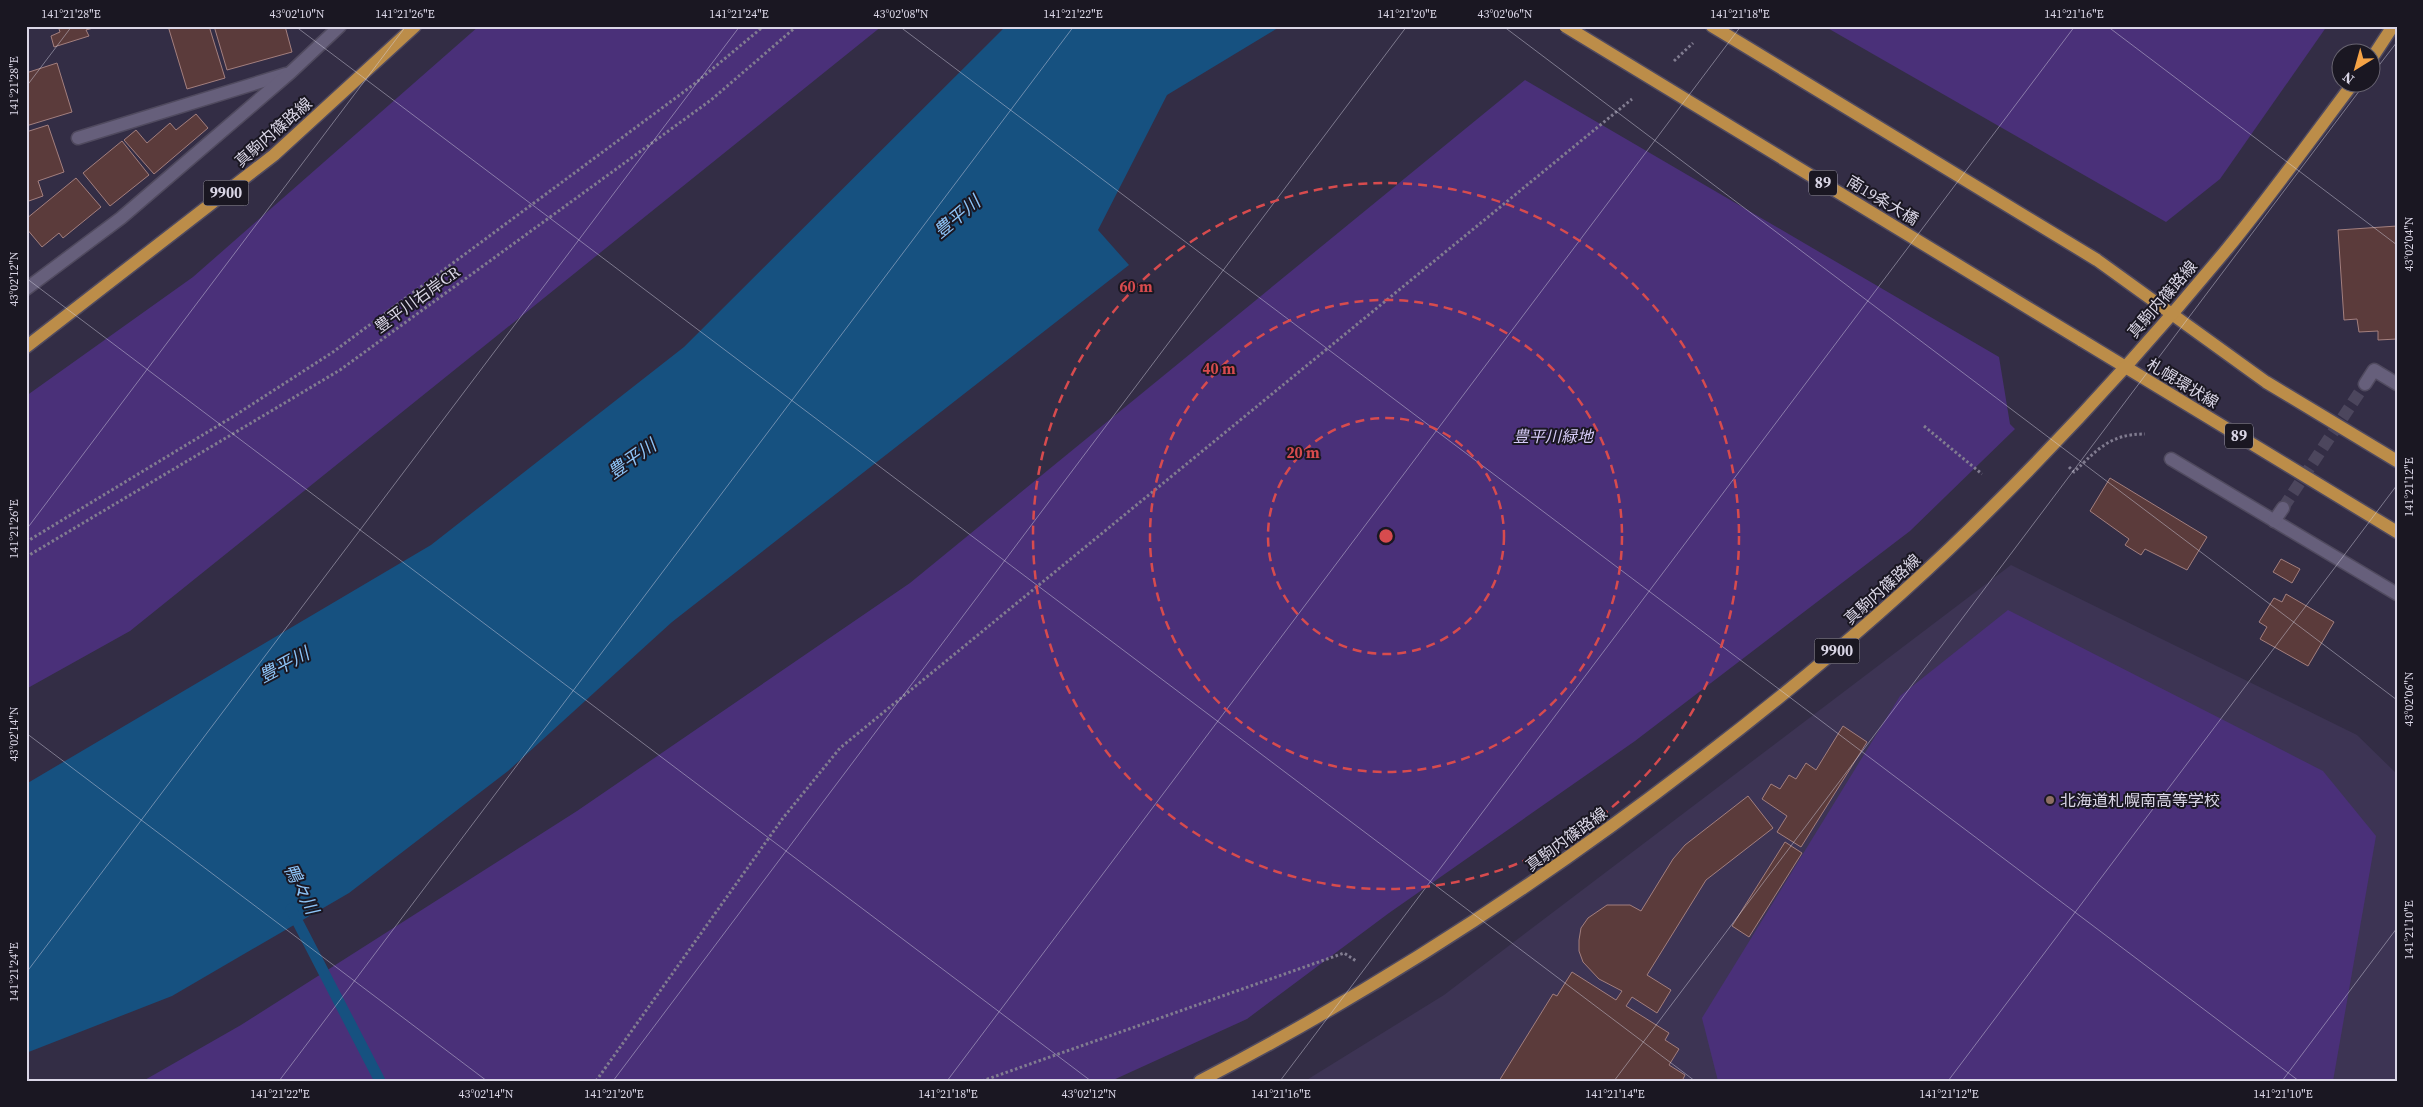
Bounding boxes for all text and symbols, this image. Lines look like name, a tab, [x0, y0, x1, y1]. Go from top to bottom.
text: 141°21'28"E	[41, 6, 101, 22]
text: 43°02'10"N	[269, 6, 325, 22]
text: 141°21'26"E	[375, 6, 435, 22]
text: 141°21'24"E	[709, 6, 769, 22]
text: 43°02'08"N	[873, 6, 929, 22]
text: 141°21'22"E	[1043, 6, 1103, 22]
text: 141°21'20"E	[1377, 6, 1437, 22]
text: 43°02'06"N	[1477, 6, 1533, 22]
text: 141°21'18"E	[1710, 6, 1770, 22]
text: 141°21'16"E	[2044, 6, 2104, 22]
north arrow	[2330, 42, 2380, 92]
text: 141°21'28"E	[6, 56, 22, 116]
text: N	[2338, 67, 2358, 89]
street label: 真駒内篠路線	[230, 92, 316, 172]
road number: 89	[1809, 170, 1837, 196]
street label: 南19条大橋	[1843, 170, 1923, 230]
road number: 9900	[204, 180, 248, 206]
water label: 豊平川	[928, 188, 987, 244]
text: 43°02'04"N	[2401, 216, 2417, 272]
text: 43°02'12"N	[6, 251, 22, 307]
street label: 真駒内篠路線	[2122, 256, 2202, 342]
street label: 豊平川右岸CR	[370, 260, 465, 337]
text: 60 m	[1119, 276, 1153, 297]
street label: 札幌環状線	[2143, 353, 2223, 413]
text: 40 m	[1202, 358, 1236, 379]
road number: 89	[2225, 424, 2253, 448]
park label: 豊平川緑地	[1513, 425, 1595, 447]
water label: 豊平川	[602, 432, 663, 484]
text: 20 m	[1286, 442, 1320, 463]
text: 141°21'12"E	[2401, 457, 2417, 517]
text: 141°21'26"E	[6, 499, 22, 559]
centre of rings	[1377, 527, 1395, 545]
street label: 真駒内篠路線	[1839, 549, 1925, 629]
road number: 9900	[1814, 638, 1860, 664]
water label: 豊平川	[254, 640, 315, 688]
text: 43°02'06"N	[2401, 671, 2417, 727]
text: 43°02'14"N	[6, 706, 22, 762]
place label: 北海道札幌南高等学校	[2060, 789, 2220, 811]
marker: 北海道札幌南高等学校	[2044, 794, 2056, 806]
street label: 真駒内篠路線	[1521, 802, 1611, 876]
water label: 鴨々川	[278, 859, 326, 920]
text: 141°21'10"E	[2401, 900, 2417, 960]
text: 141°21'24"E	[6, 942, 22, 1002]
text: 141°21'22"E	[250, 1086, 310, 1102]
text: 43°02'14"N	[458, 1086, 514, 1102]
text: 141°21'20"E	[584, 1086, 644, 1102]
text: 141°21'18"E	[918, 1086, 978, 1102]
text: 43°02'12"N	[1061, 1086, 1117, 1102]
text: 141°21'16"E	[1251, 1086, 1311, 1102]
text: 141°21'14"E	[1585, 1086, 1645, 1102]
text: 141°21'12"E	[1919, 1086, 1979, 1102]
text: 141°21'10"E	[2253, 1086, 2313, 1102]

